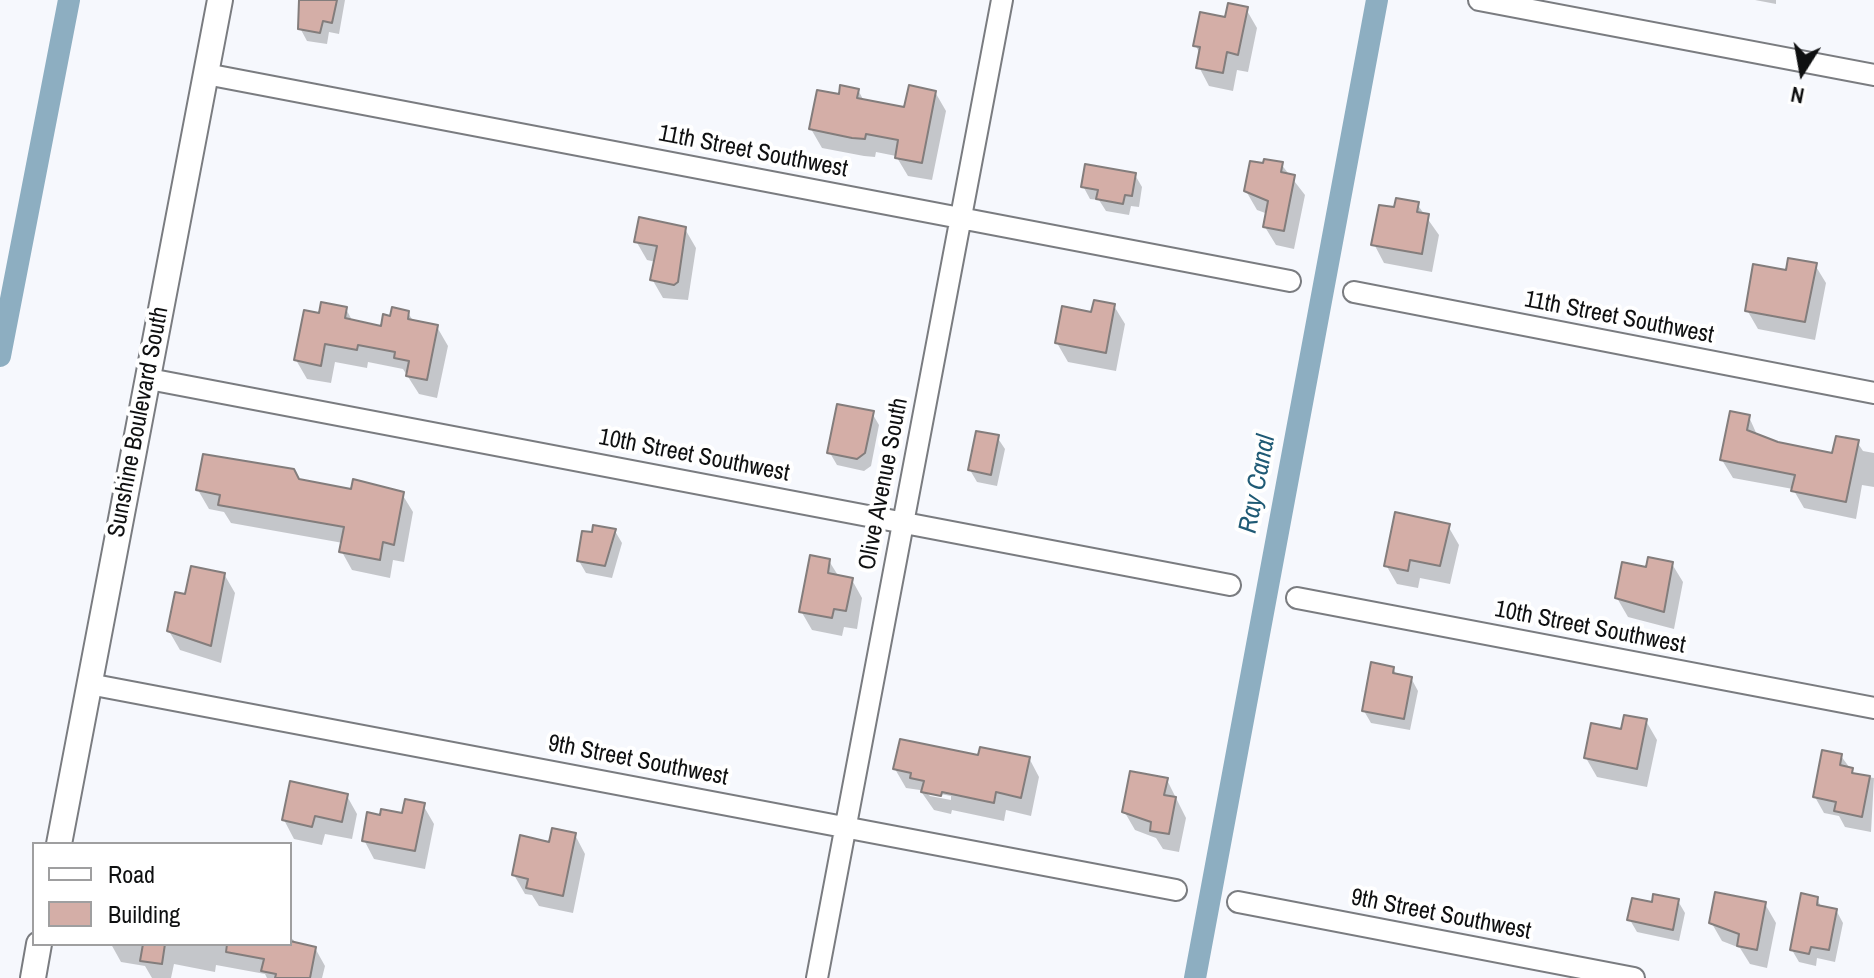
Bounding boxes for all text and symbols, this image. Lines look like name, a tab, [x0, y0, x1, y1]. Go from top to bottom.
north arrow	[1762, 32, 1842, 112]
text: N	[1788, 80, 1807, 112]
street label: 11th Street Southwest	[656, 120, 850, 184]
street label: 11th Street Southwest	[1522, 286, 1716, 350]
street label: Sunshine Boulevard South	[103, 304, 175, 540]
street label: Olive Avenue South	[853, 395, 915, 573]
street label: 10th Street Southwest	[596, 423, 792, 489]
water label: Ray Canal	[1233, 432, 1283, 536]
street label: 10th Street Southwest	[1492, 595, 1688, 661]
street label: 9th Street Southwest	[546, 729, 730, 793]
legend	[32, 842, 292, 946]
text: Road	[108, 858, 155, 890]
street label: 9th Street Southwest	[1349, 883, 1533, 947]
text: Building	[108, 898, 180, 930]

